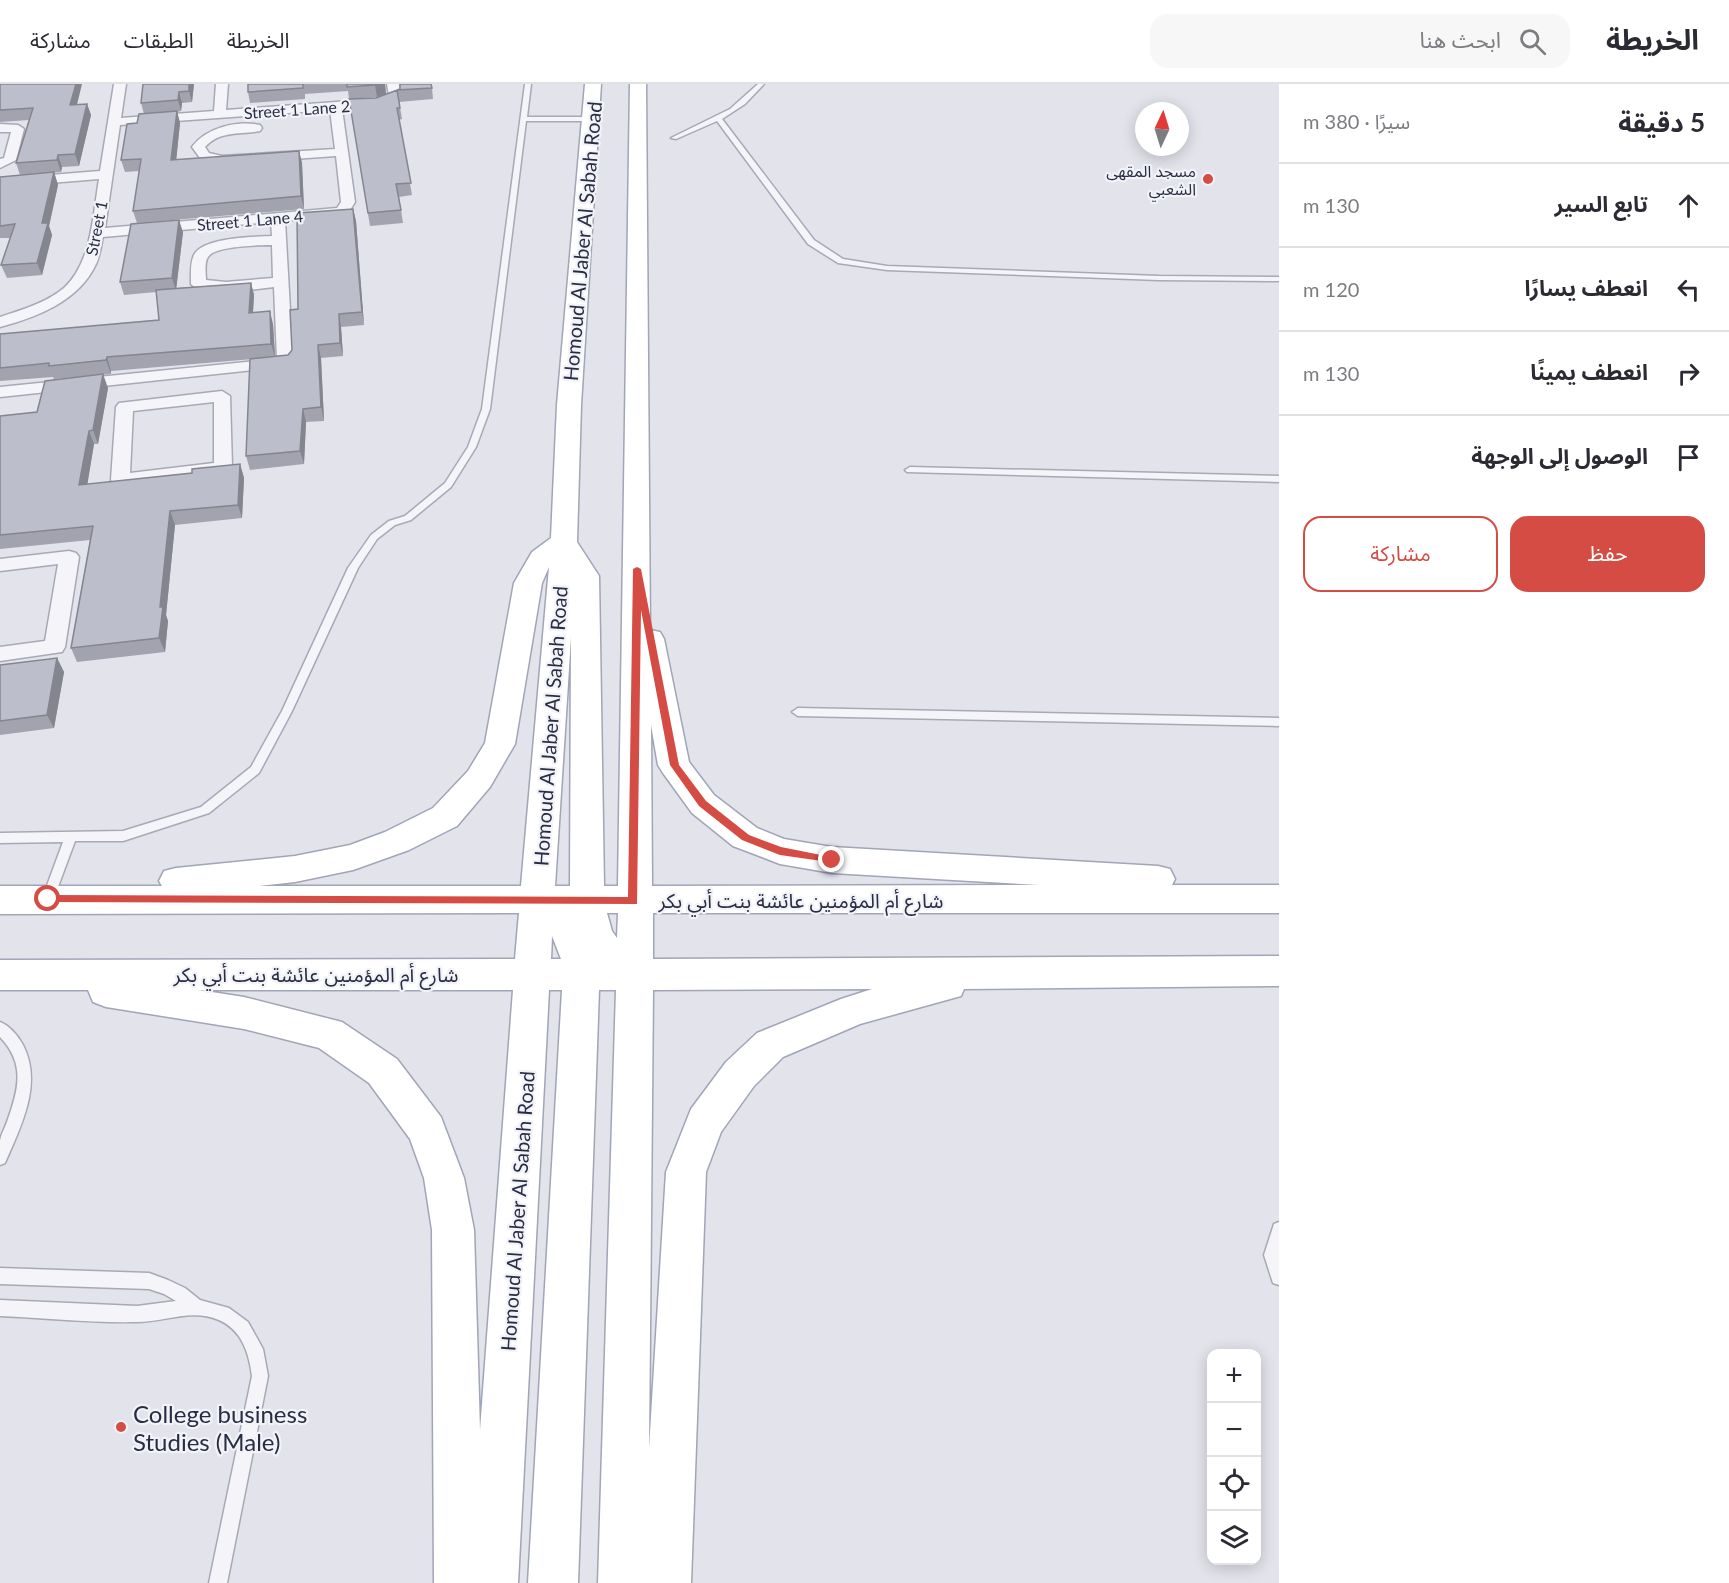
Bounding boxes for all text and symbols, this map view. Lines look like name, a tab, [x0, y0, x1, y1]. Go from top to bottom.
search box	[1150, 14, 1570, 68]
text: الخريطة	[1606, 22, 1699, 56]
icon: search	[1516, 25, 1549, 58]
text: ابحث هنا	[1420, 26, 1501, 53]
text: مشاركة	[30, 27, 91, 52]
text: الطبقات	[124, 27, 194, 52]
text: الخريطة	[227, 27, 290, 52]
street label: Street 1 Lane 2	[243, 96, 351, 122]
street label: Homoud Al Jaber Al Sabah Road	[558, 100, 606, 382]
north arrow	[1135, 102, 1189, 156]
text: 5 دقيقة	[1618, 106, 1705, 138]
text: سيرًا · 380 m	[1303, 109, 1410, 133]
place label: مسجد المقهى الشعبي	[1106, 161, 1196, 201]
marker: مسجد المقهى الشعبي	[1201, 172, 1215, 186]
icon: ahead	[1672, 189, 1705, 222]
text: تابع السير	[1554, 190, 1648, 217]
text: 130 m	[1303, 193, 1359, 217]
street label: Street 1	[81, 199, 111, 257]
street label: Street 1 Lane 4	[196, 206, 304, 234]
icon: left	[1672, 273, 1705, 306]
text: انعطف يسارًا	[1524, 274, 1648, 301]
text: 120 m	[1303, 277, 1359, 301]
icon: right	[1672, 357, 1705, 390]
text: انعطف يمينًا	[1530, 358, 1648, 385]
text: 130 m	[1303, 361, 1359, 385]
icon: arrive	[1672, 441, 1705, 474]
text: الوصول إلى الوجهة	[1471, 442, 1648, 469]
button: مشاركة	[1303, 516, 1498, 592]
button: حفظ	[1510, 516, 1705, 592]
street label: Homoud Al Jaber Al Sabah Road	[528, 585, 572, 867]
route end	[818, 846, 844, 872]
route start	[34, 885, 60, 911]
street label: شارع أم المؤمنين عائشة بنت أبي بكر	[658, 888, 943, 917]
street label: شارع أم المؤمنين عائشة بنت أبي بكر	[173, 962, 458, 991]
street label: Homoud Al Jaber Al Sabah Road	[495, 1070, 539, 1352]
map controls	[1207, 1349, 1261, 1565]
button: +	[1207, 1349, 1261, 1403]
place label: College business Studies (Male)	[133, 1399, 307, 1456]
button: −	[1207, 1403, 1261, 1457]
marker: College business Studies (Male)	[114, 1420, 128, 1434]
button: locate	[1207, 1457, 1261, 1511]
button: layers	[1207, 1511, 1261, 1565]

